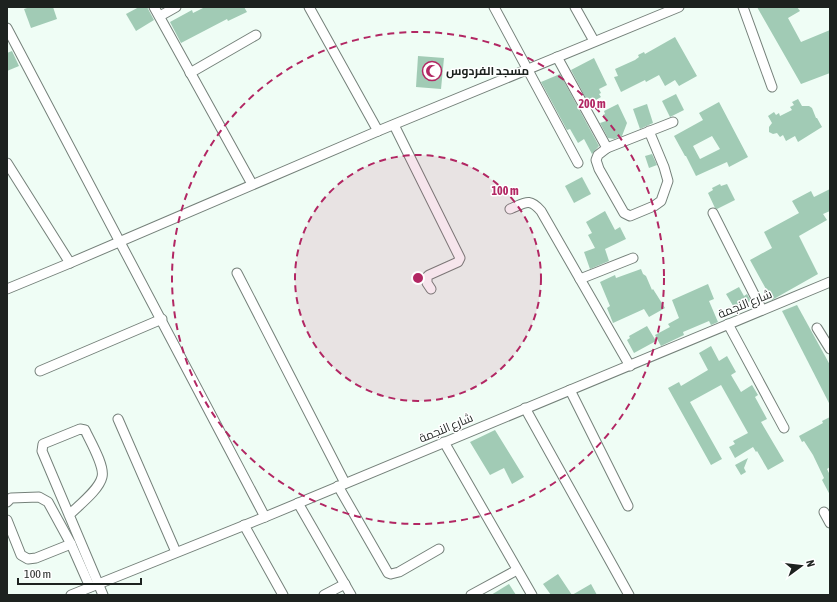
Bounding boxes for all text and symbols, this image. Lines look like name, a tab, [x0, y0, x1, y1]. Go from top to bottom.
mosque icon: مسجد الفردوس	[421, 60, 443, 82]
place label: مسجد الفردوس	[446, 64, 529, 79]
text: 200 m	[578, 97, 606, 111]
text: 100 m	[491, 184, 519, 198]
centre of rings	[411, 271, 425, 285]
street label: شارع النجمة	[716, 287, 775, 322]
street label: شارع النجمة	[417, 410, 476, 447]
north arrow	[781, 546, 821, 586]
text: N	[804, 559, 817, 568]
scale bar	[18, 560, 141, 586]
text: 100 m	[24, 567, 51, 581]

